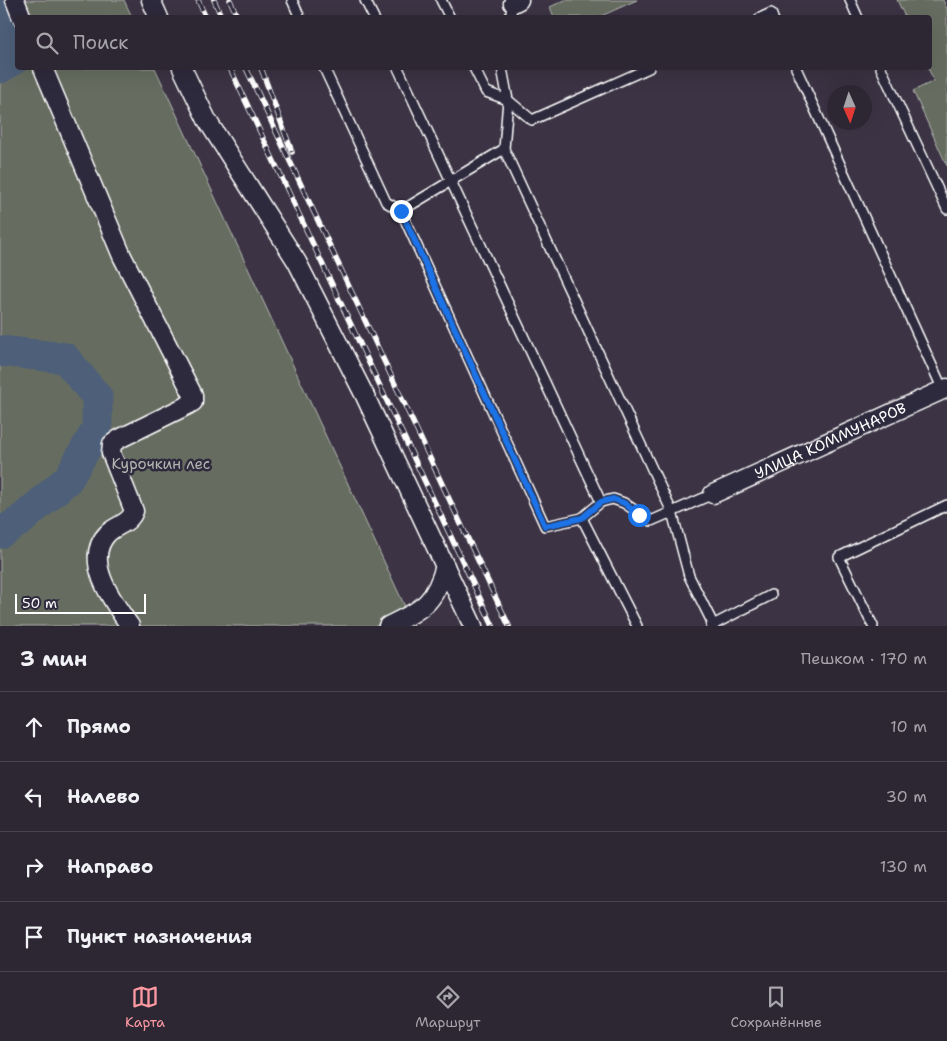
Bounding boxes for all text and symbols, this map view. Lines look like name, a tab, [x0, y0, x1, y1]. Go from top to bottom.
search box	[15, 15, 932, 70]
icon: search	[33, 29, 61, 57]
text: Поиск	[73, 30, 128, 55]
north arrow	[827, 85, 872, 130]
route end	[390, 200, 413, 223]
street label: УЛИЦА КОММУНАРОВ	[752, 398, 910, 484]
park label: Курочкин лес	[112, 454, 210, 474]
route start	[628, 504, 651, 527]
scale bar	[15, 591, 146, 614]
text: 50 m	[22, 594, 57, 612]
text: 3 мин	[20, 645, 87, 673]
text: Пешком · 170 m	[801, 648, 927, 669]
icon: ahead	[20, 713, 48, 741]
text: Прямо	[67, 714, 131, 739]
text: 10 m	[890, 716, 927, 737]
icon: left	[20, 783, 48, 811]
text: Налево	[67, 784, 140, 809]
text: 30 m	[886, 786, 927, 807]
icon: right	[20, 853, 48, 881]
text: Направо	[67, 854, 153, 879]
text: 130 m	[880, 856, 927, 877]
icon: arrive	[20, 923, 48, 951]
text: Пункт назначения	[67, 924, 252, 949]
tab: Карта	[125, 983, 165, 1031]
tab: Маршрут	[415, 983, 480, 1031]
tab: Сохранённые	[731, 983, 822, 1031]

